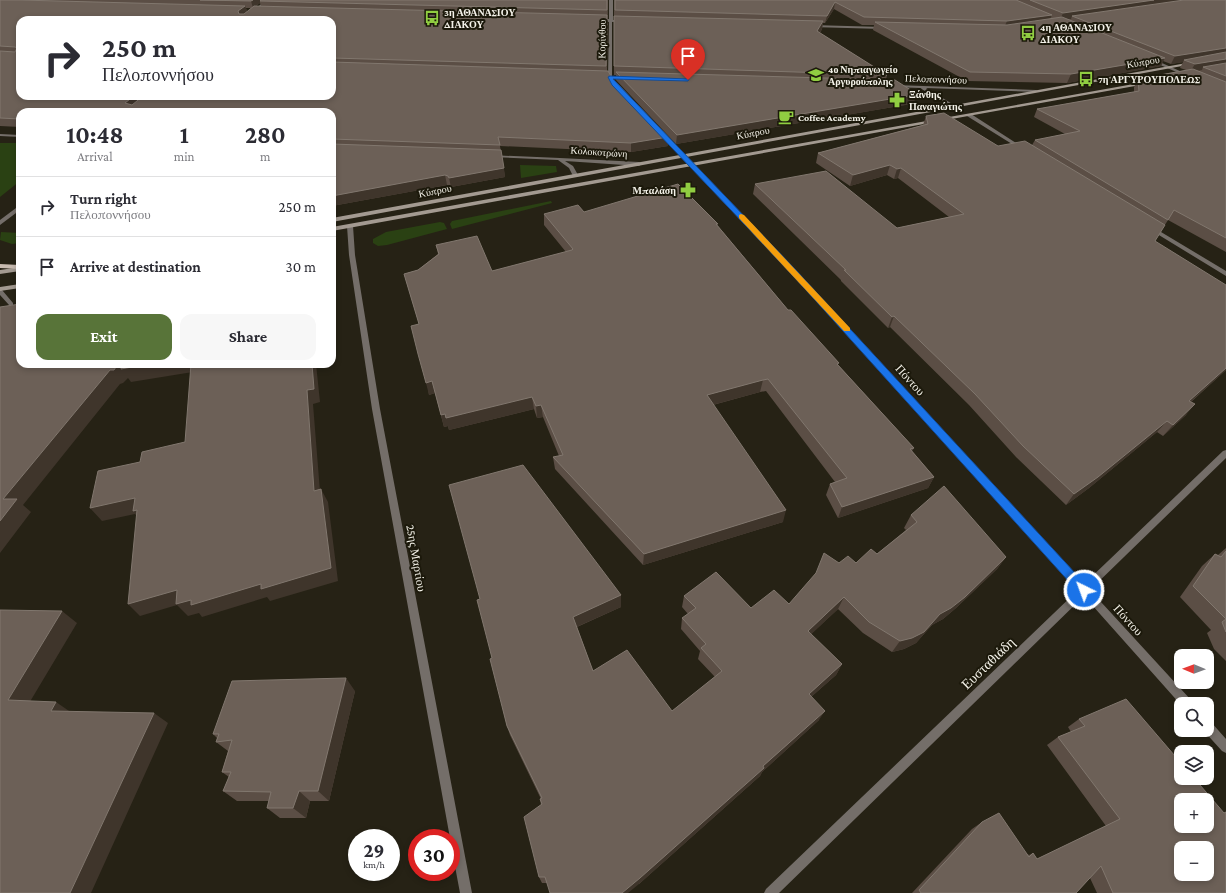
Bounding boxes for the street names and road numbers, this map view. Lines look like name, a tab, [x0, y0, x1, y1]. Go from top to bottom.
street label: Κορίνθου	[596, 19, 608, 59]
street label: Κύπρου	[1126, 54, 1160, 70]
street label: Πελοποννήσου	[905, 72, 967, 86]
street label: Κύπρου	[736, 124, 770, 142]
street label: Κολοκοτρώνη	[570, 145, 628, 159]
street label: Κύπρου	[418, 182, 452, 200]
street label: Πόντου	[892, 362, 928, 398]
street label: 25ης Μαρτίου	[403, 524, 429, 593]
street label: Πόντου	[1110, 602, 1146, 638]
street label: Ευσταθιάδη	[958, 634, 1018, 692]

